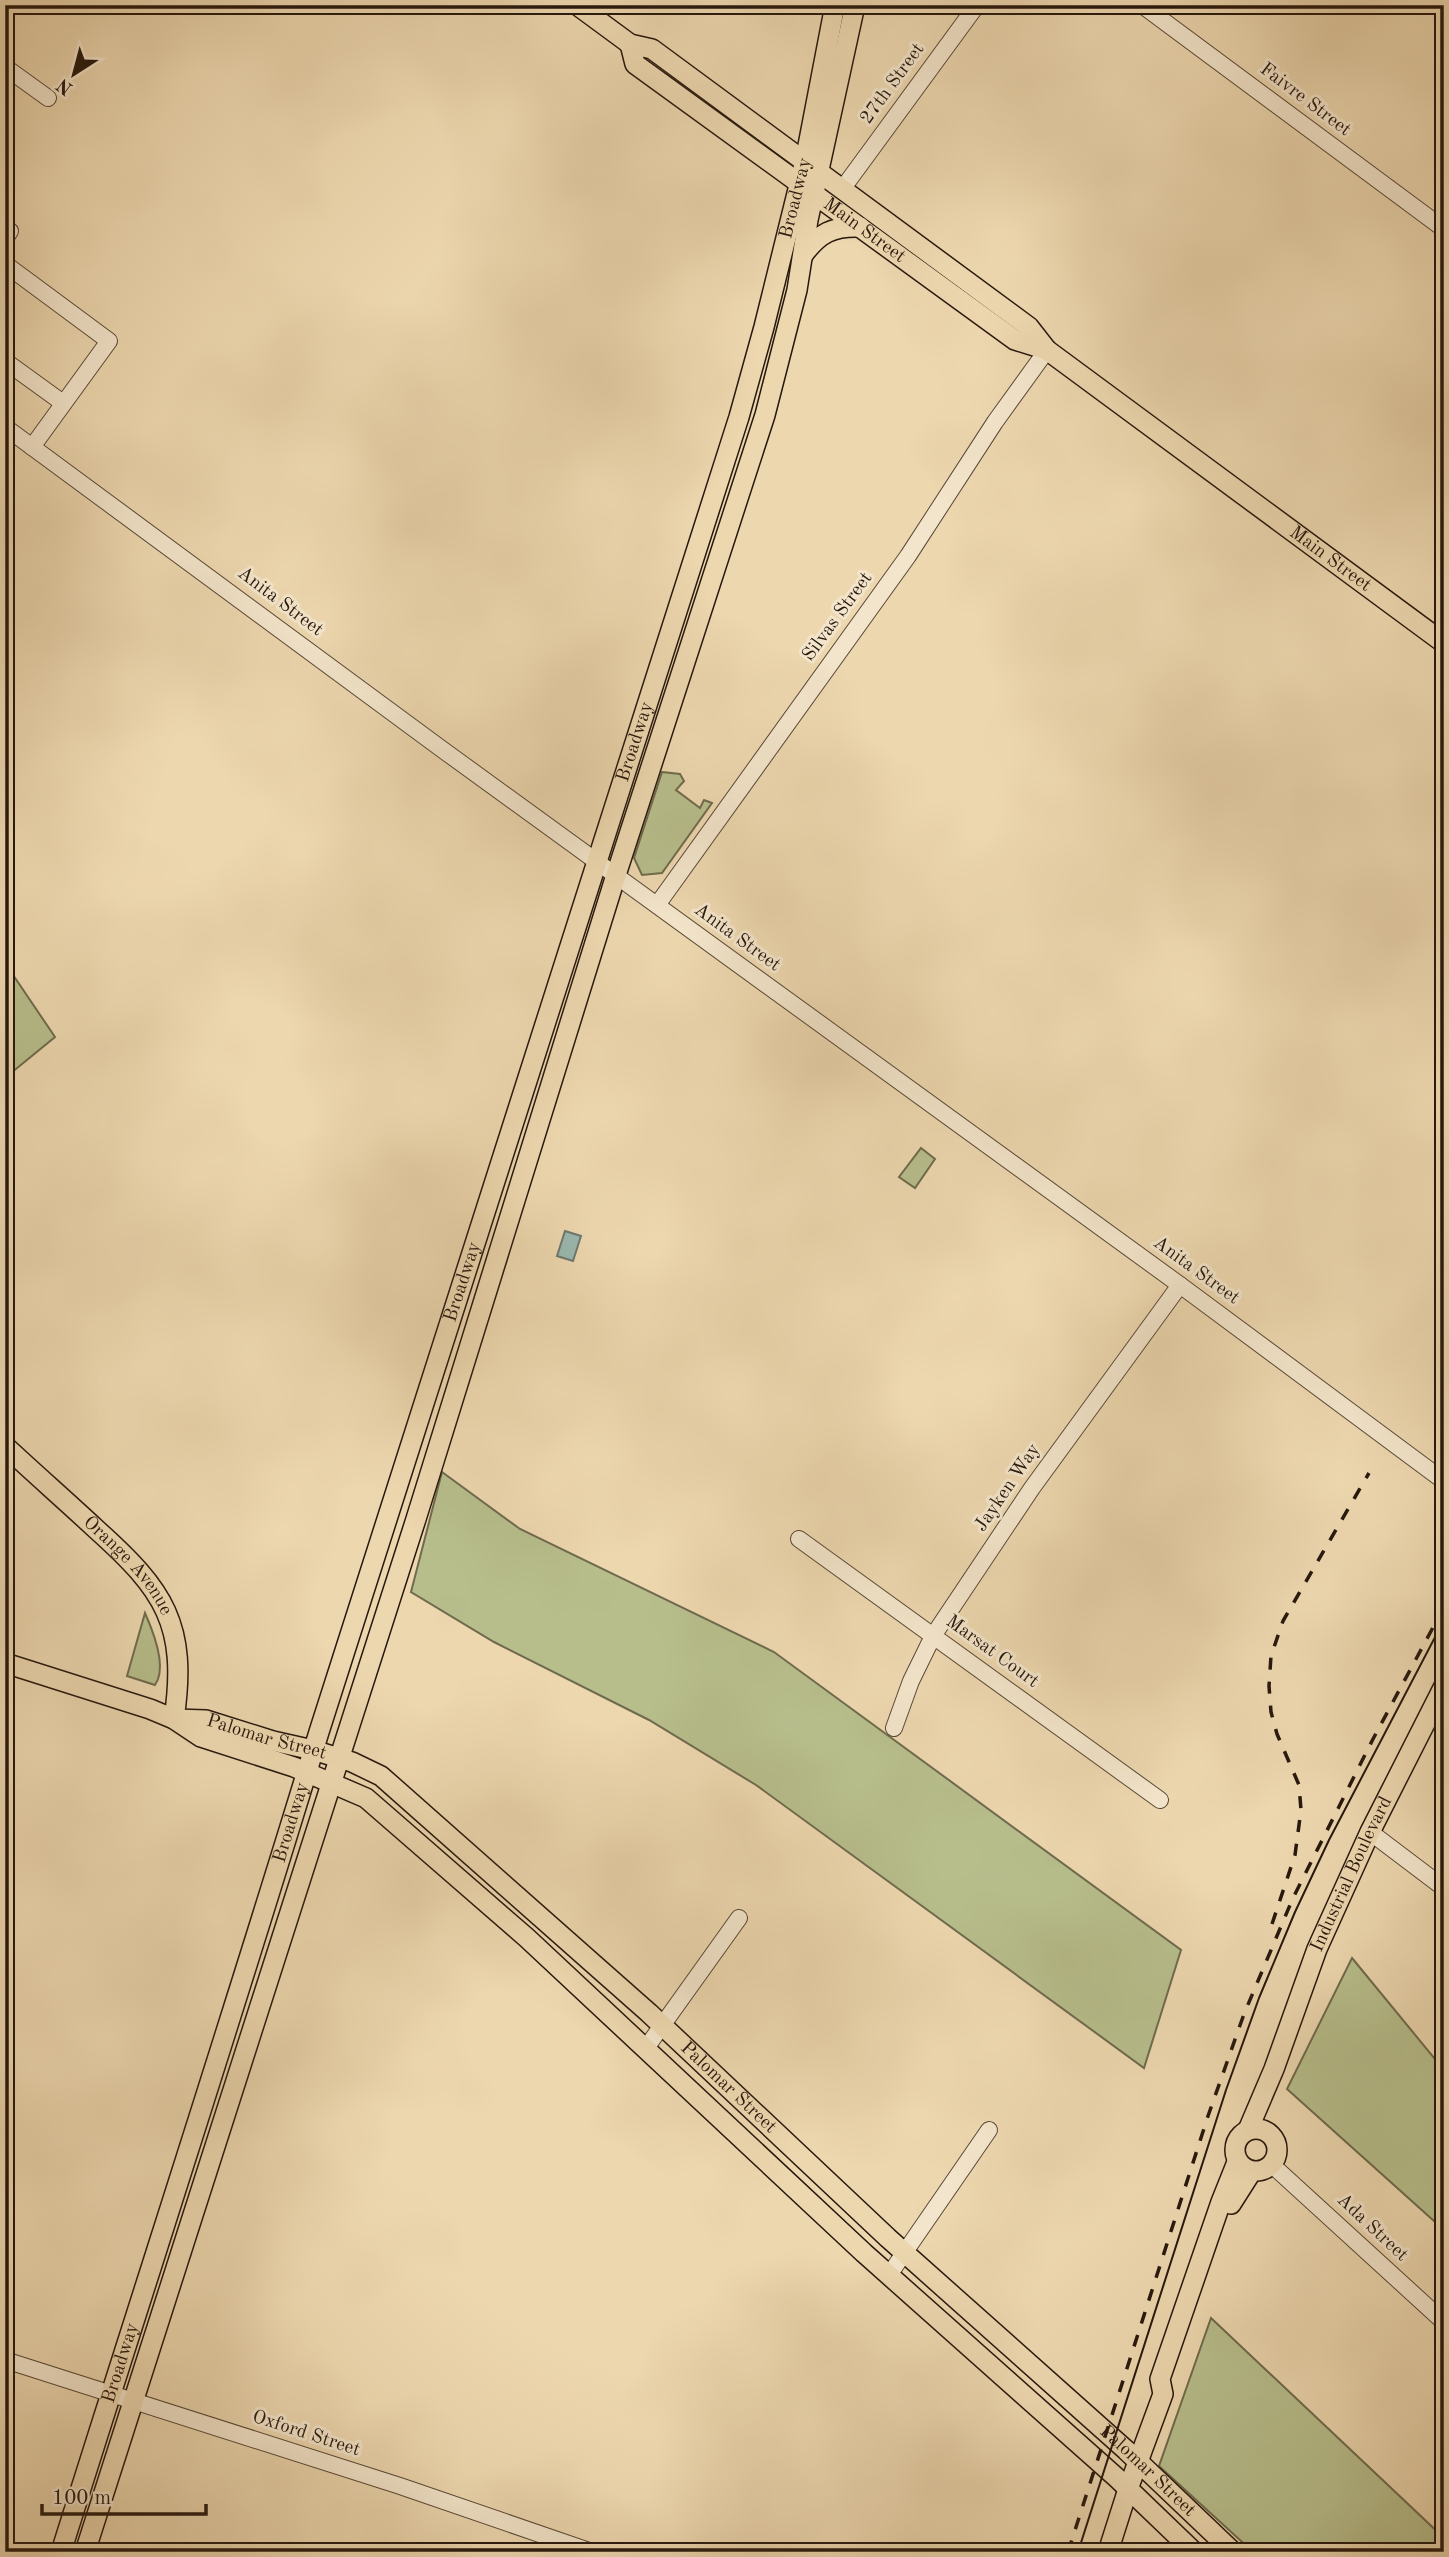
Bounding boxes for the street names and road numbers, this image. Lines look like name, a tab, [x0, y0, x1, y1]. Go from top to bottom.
street label: 27th Street	[857, 40, 929, 128]
street label: Faivre Street	[1256, 60, 1354, 140]
street label: Broadway	[777, 156, 815, 241]
street label: Main Street	[820, 195, 909, 267]
street label: Main Street	[1286, 523, 1375, 595]
street label: Anita Street	[234, 564, 326, 640]
street label: Silvas Street	[800, 569, 876, 665]
street label: Broadway	[614, 699, 657, 784]
street label: Anita Street	[690, 900, 784, 976]
street label: Anita Street	[1149, 1233, 1243, 1309]
street label: Broadway	[441, 1240, 484, 1324]
street label: Jayken Way	[972, 1441, 1044, 1535]
street label: Orange Avenue	[79, 1513, 176, 1618]
street label: Marsat Court	[942, 1612, 1042, 1692]
street label: Palomar Street	[204, 1711, 329, 1763]
street label: Broadway	[270, 1780, 313, 1865]
street label: Industrial Boulevard	[1307, 1794, 1396, 1955]
street label: Palomar Street	[677, 2038, 780, 2137]
street label: Ada Street	[1333, 2191, 1411, 2265]
street label: Broadway	[99, 2321, 142, 2406]
street label: Oxford Street	[250, 2408, 362, 2460]
street label: Palomar Street	[1096, 2422, 1199, 2520]

